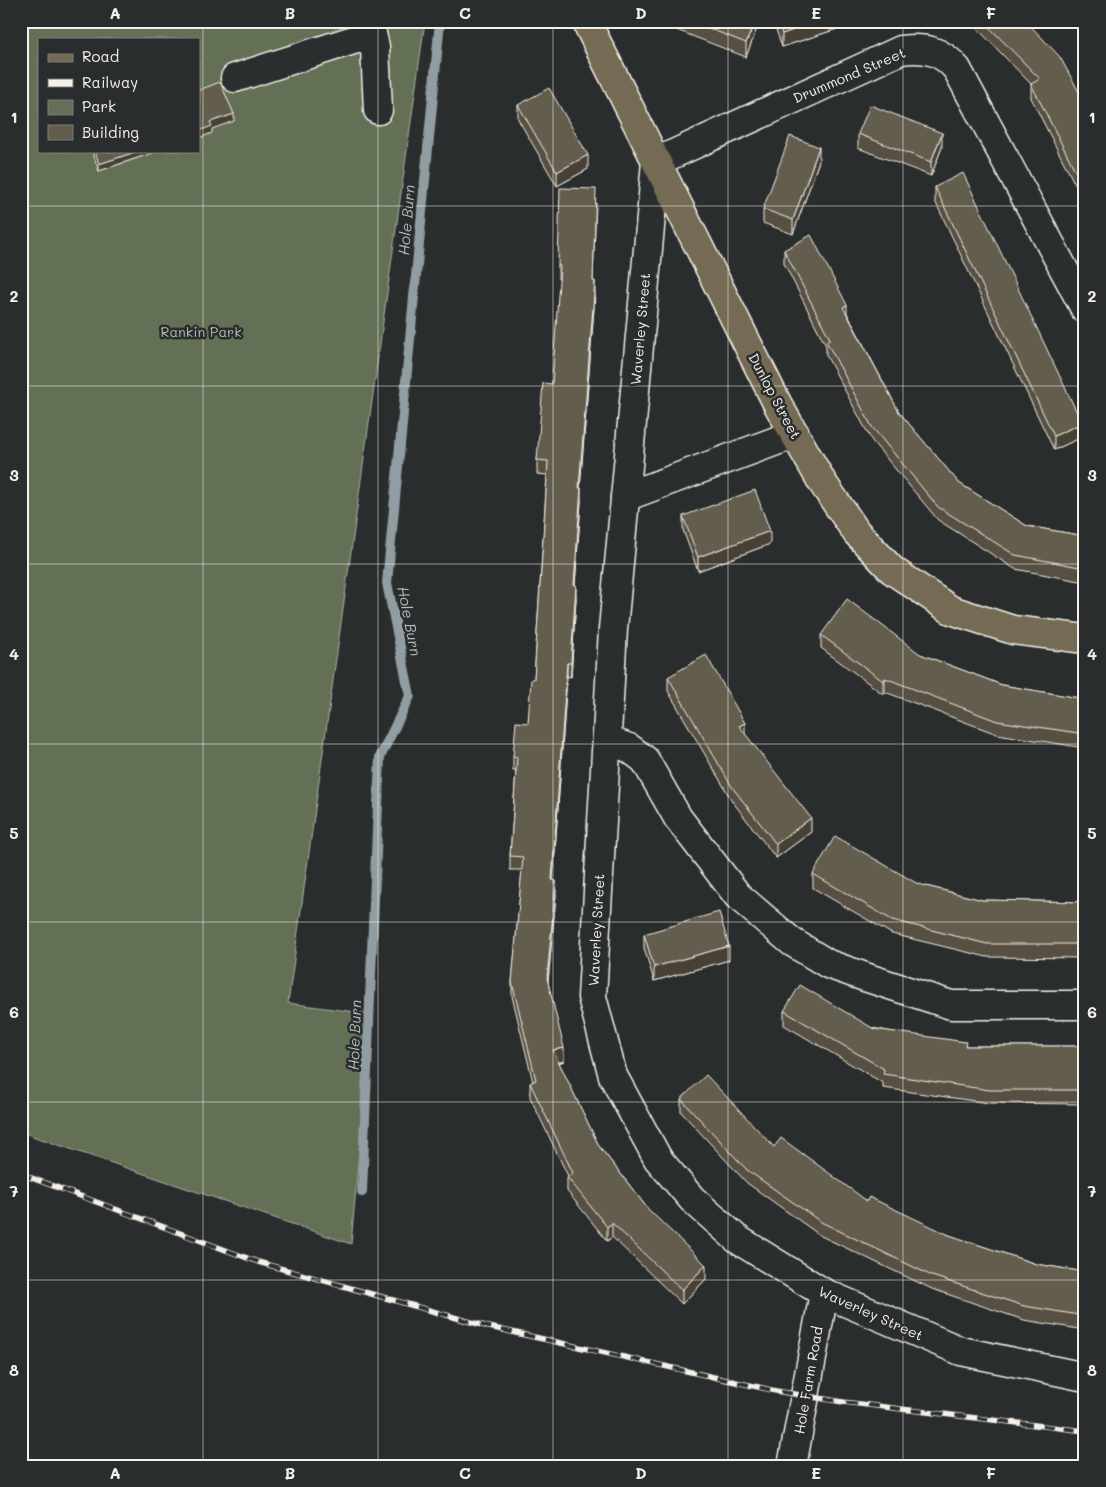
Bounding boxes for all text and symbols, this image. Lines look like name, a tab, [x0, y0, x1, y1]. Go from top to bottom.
text: A	[109, 2, 121, 23]
text: B	[285, 2, 295, 23]
text: C	[459, 2, 471, 23]
text: D	[635, 2, 647, 23]
text: E	[811, 2, 821, 23]
text: F	[986, 2, 996, 23]
legend	[38, 38, 200, 152]
street label: Drummond Street	[790, 43, 908, 107]
text: Road	[82, 46, 119, 66]
text: Railway	[82, 72, 138, 92]
text: Park	[82, 96, 116, 116]
text: 1	[10, 106, 18, 127]
text: 1	[1088, 106, 1096, 127]
text: Building	[82, 122, 139, 142]
water label: Hole Burn	[393, 184, 419, 256]
street label: Waverley Street	[626, 272, 654, 386]
text: 2	[10, 285, 19, 306]
text: 2	[1088, 285, 1097, 306]
park label: Rankin Park	[160, 322, 242, 341]
street label: Dunlop Street	[744, 350, 806, 442]
text: 3	[9, 464, 19, 485]
text: 3	[1087, 464, 1097, 485]
water label: Hole Burn	[393, 584, 427, 658]
text: 4	[9, 643, 19, 664]
text: 4	[1087, 643, 1097, 664]
text: 5	[9, 822, 19, 843]
text: 5	[1087, 822, 1097, 843]
street label: Waverley Street	[584, 873, 608, 987]
water label: Hole Burn	[343, 999, 365, 1071]
text: 6	[9, 1001, 19, 1022]
text: 6	[1087, 1001, 1097, 1022]
text: 7	[10, 1180, 19, 1201]
text: 7	[1088, 1180, 1097, 1201]
street label: Waverley Street	[816, 1281, 926, 1345]
street label: Hole Farm Road	[789, 1325, 827, 1435]
text: 8	[9, 1359, 19, 1380]
text: 8	[1087, 1359, 1097, 1380]
text: A	[109, 1462, 121, 1483]
text: B	[285, 1462, 295, 1483]
text: C	[459, 1462, 471, 1483]
text: D	[635, 1462, 647, 1483]
text: E	[811, 1462, 821, 1483]
text: F	[986, 1462, 996, 1483]

